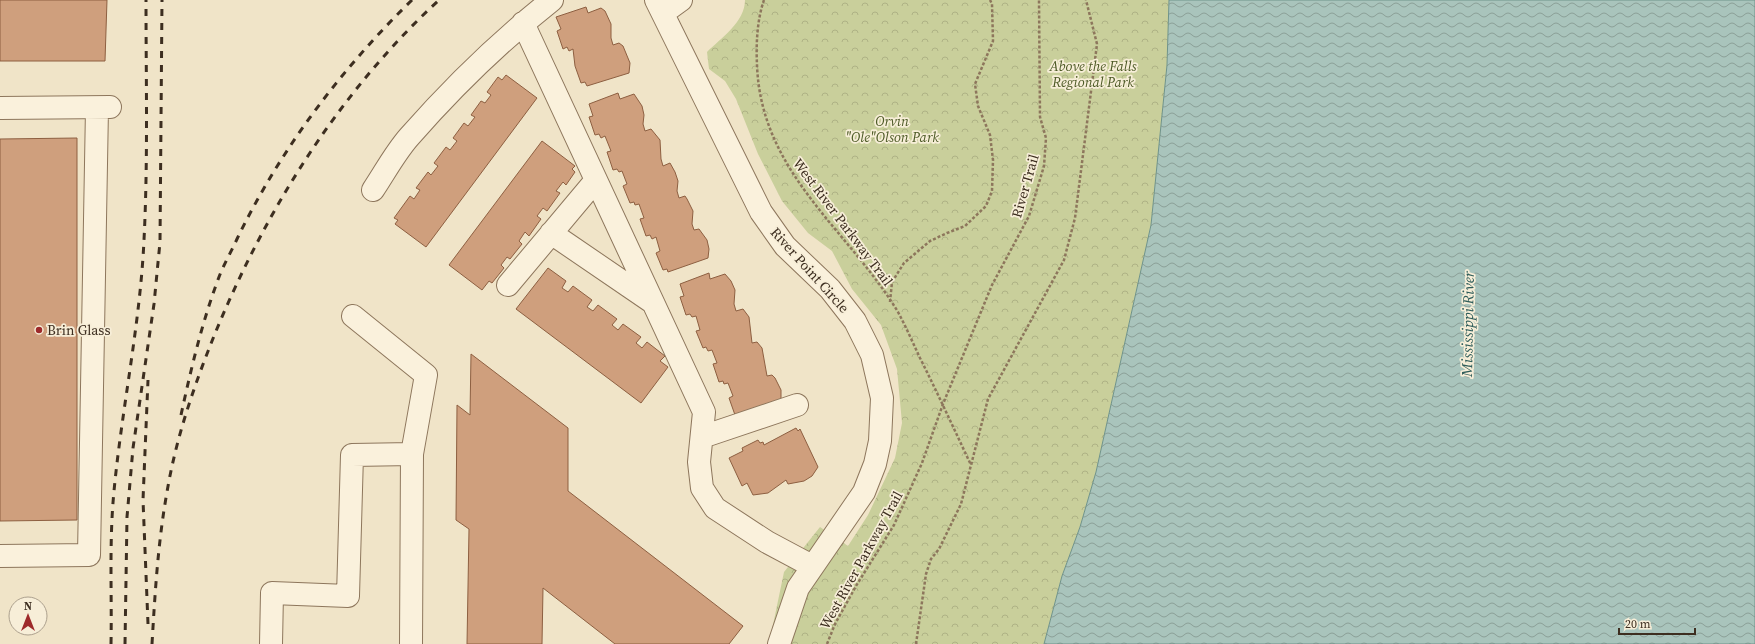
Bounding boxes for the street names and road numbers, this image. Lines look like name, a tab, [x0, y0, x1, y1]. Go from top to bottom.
street label: River Trail	[1006, 152, 1044, 220]
street label: West River Parkway Trail	[788, 154, 898, 290]
street label: River Point Circle	[766, 223, 854, 317]
street label: West River Parkway Trail	[815, 487, 907, 633]

